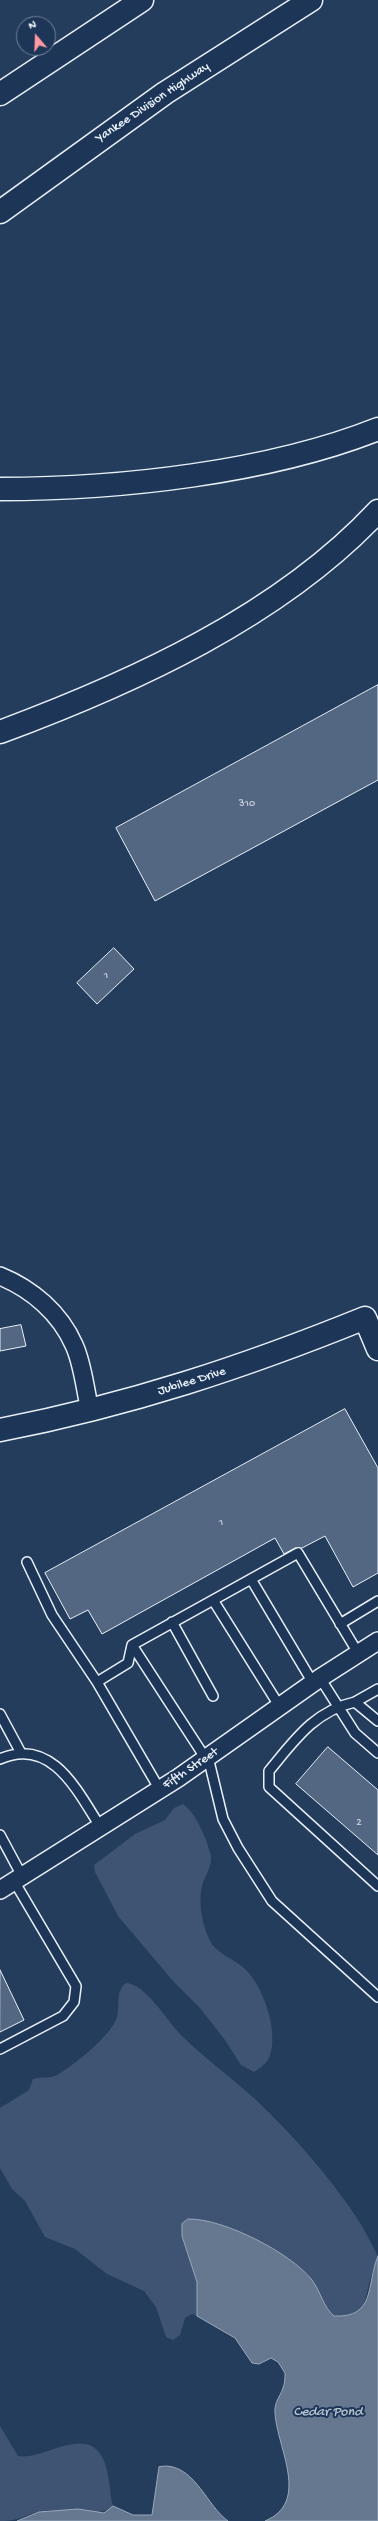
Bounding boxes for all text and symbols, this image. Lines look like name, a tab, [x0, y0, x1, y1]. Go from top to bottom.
north arrow	[16, 16, 56, 56]
text: N	[27, 19, 38, 32]
street label: Yankee Division Highway	[93, 59, 213, 147]
house number: 310	[239, 797, 255, 811]
house number: 1	[104, 969, 108, 983]
street label: Jubilee Drive	[156, 1364, 228, 1400]
house number: 1	[219, 1516, 223, 1530]
street label: Fifth Street	[160, 1745, 222, 1793]
house number: 2	[356, 1816, 362, 1830]
water label: Cedar Pond	[294, 2405, 362, 2421]

